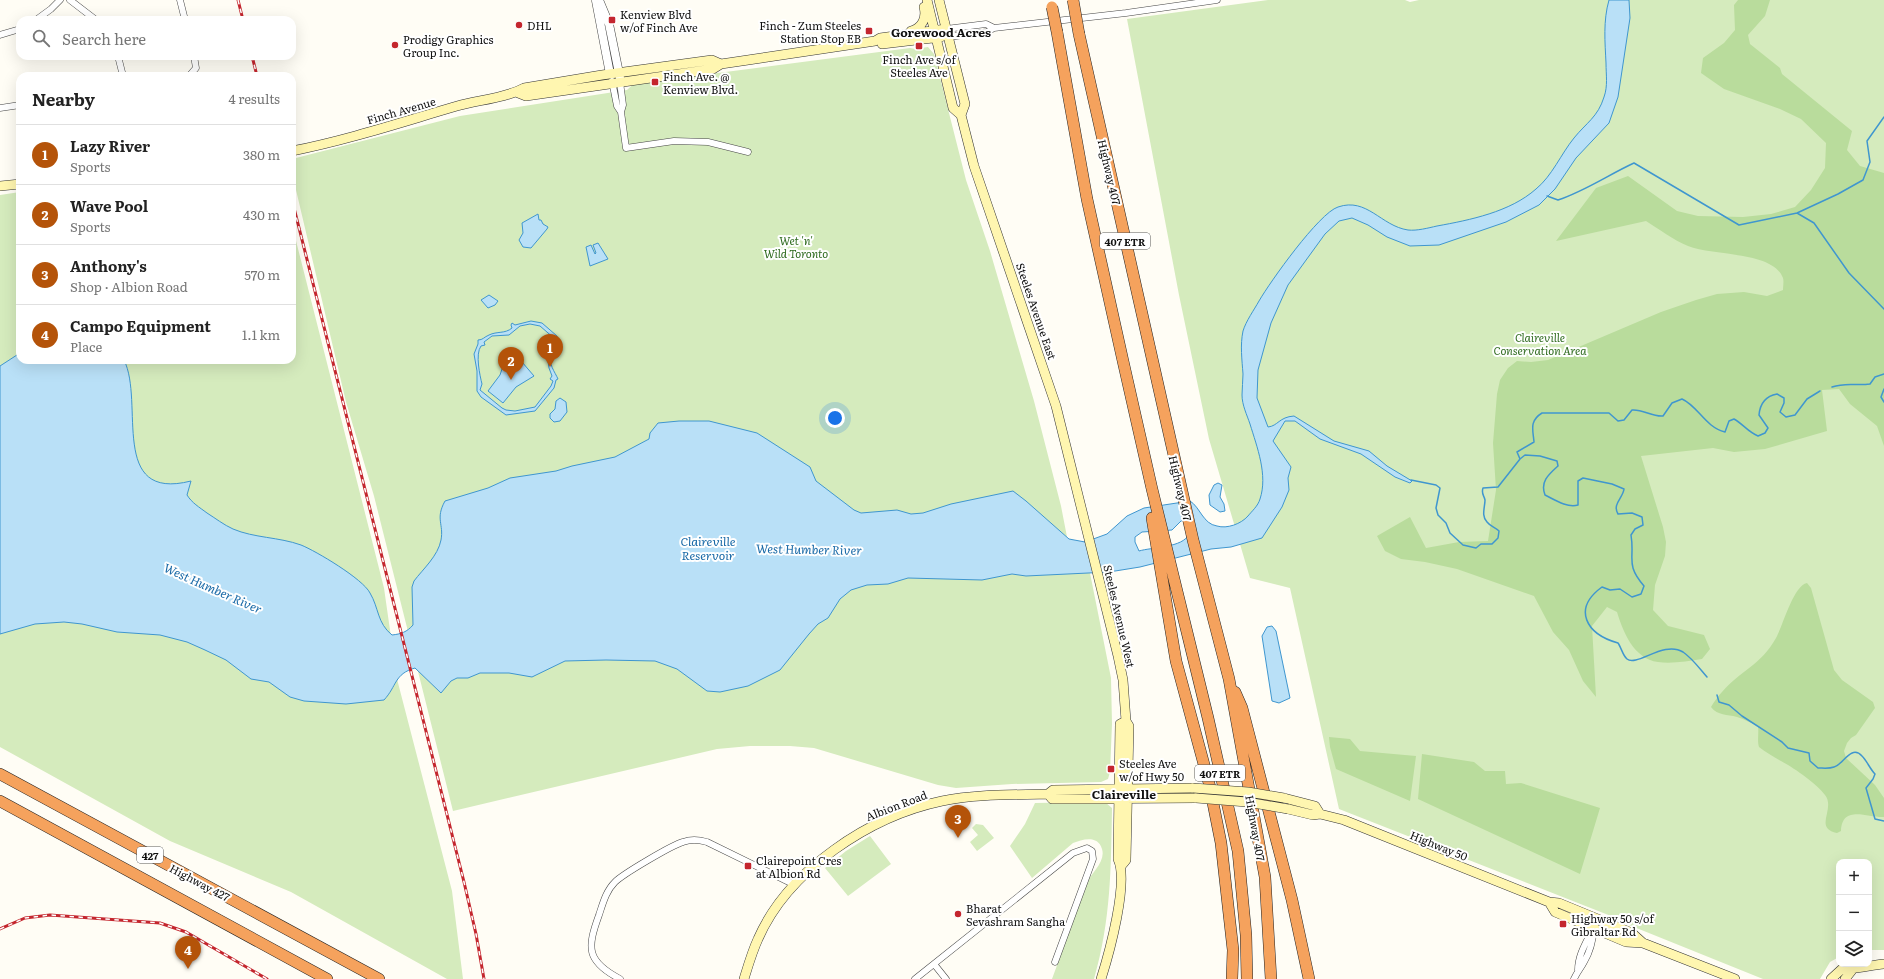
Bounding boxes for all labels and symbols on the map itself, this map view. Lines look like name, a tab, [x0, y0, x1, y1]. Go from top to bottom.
place label: Kenview Blvd w/of Finch Ave	[620, 6, 698, 35]
marker: Kenview Blvd w/of Finch Ave	[607, 15, 617, 25]
place label: DHL	[527, 17, 552, 33]
place label: Finch - Zum Steeles Station Stop EB	[759, 17, 861, 46]
marker: DHL	[514, 20, 524, 30]
district label: Gorewood Acres	[891, 23, 991, 41]
marker: Finch - Zum Steeles Station Stop EB	[864, 26, 874, 36]
place label: Prodigy Graphics Group Inc.	[403, 31, 494, 60]
marker: Prodigy Graphics Group Inc.	[390, 40, 400, 50]
marker: Finch Ave s/of Steeles Ave	[914, 41, 924, 51]
place label: Finch Ave s/of Steeles Ave	[882, 51, 956, 80]
place label: Finch Ave. @ Kenview Blvd.	[663, 68, 738, 97]
marker: Finch Ave. @ Kenview Blvd.	[650, 77, 660, 87]
street label: Finch Avenue	[365, 92, 438, 127]
street label: Highway 407	[1095, 138, 1125, 207]
park label: Wet 'n' Wild Toronto	[764, 232, 828, 261]
road number: 407 ETR	[1100, 233, 1150, 249]
street label: Steeles Avenue East	[1013, 260, 1061, 362]
park label: Claireville Conservation Area	[1494, 329, 1587, 358]
pin: 1	[537, 334, 563, 367]
pin: 2	[498, 347, 524, 380]
your location	[825, 408, 845, 428]
street label: Highway 407	[1166, 454, 1196, 523]
water label: Claireville Reservoir	[681, 532, 736, 564]
water label: West Humber River	[756, 539, 862, 559]
water label: West Humber River	[161, 558, 265, 618]
street label: Steeles Avenue West	[1100, 563, 1140, 670]
place label: Steeles Ave w/of Hwy 50	[1119, 755, 1184, 784]
marker: Steeles Ave w/of Hwy 50	[1106, 764, 1116, 774]
road number: 407 ETR	[1195, 765, 1245, 781]
district label: Claireville	[1092, 785, 1156, 803]
street label: Albion Road	[863, 786, 929, 824]
street label: Highway 407	[1242, 794, 1270, 863]
pin: 3	[945, 805, 971, 838]
street label: Highway 50	[1408, 826, 1470, 864]
road number: 427	[137, 847, 163, 863]
place label: Clairepoint Cres at Albion Rd	[756, 852, 841, 881]
street label: Highway 427	[167, 859, 233, 905]
marker: Clairepoint Cres at Albion Rd	[743, 861, 753, 871]
place label: Bharat Sevashram Sangha	[966, 900, 1065, 929]
marker: Bharat Sevashram Sangha	[953, 909, 963, 919]
place label: Highway 50 s/of Gibraltar Rd	[1571, 910, 1655, 939]
marker: Highway 50 s/of Gibraltar Rd	[1558, 919, 1568, 929]
pin: 4	[175, 936, 201, 969]

